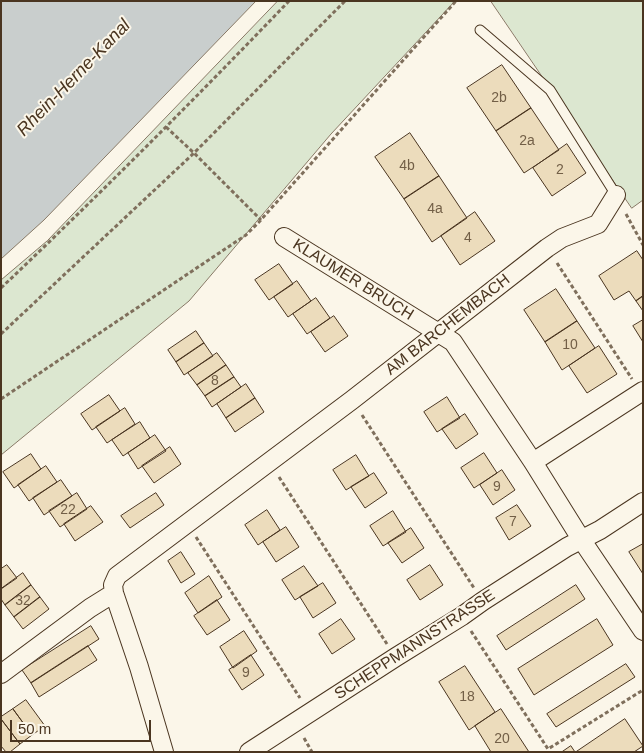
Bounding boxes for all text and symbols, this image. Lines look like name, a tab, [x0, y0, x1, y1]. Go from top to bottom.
water label: Rhein-Herne-Kanal	[13, 15, 135, 141]
house number: 2b	[491, 90, 507, 106]
house number: 2a	[519, 133, 535, 149]
house number: 4b	[399, 158, 415, 174]
house number: 2	[556, 162, 564, 178]
house number: 4a	[427, 201, 443, 217]
house number: 4	[464, 230, 472, 246]
street label: KLAUMER BRUCH	[289, 235, 417, 325]
street label: AM BARCHEMBACH	[382, 270, 514, 380]
house number: 10	[562, 337, 578, 353]
house number: 8	[211, 373, 219, 389]
house number: 9	[493, 479, 501, 495]
house number: 22	[60, 502, 76, 518]
house number: 7	[509, 514, 517, 530]
street label: SCHEPPMANNSTRASSE	[331, 586, 499, 704]
house number: 32	[15, 593, 31, 609]
house number: 9	[242, 665, 250, 681]
house number: 18	[459, 689, 475, 705]
scale bar	[12, 710, 154, 742]
text: 50 m	[18, 720, 51, 737]
house number: 20	[494, 731, 510, 747]

